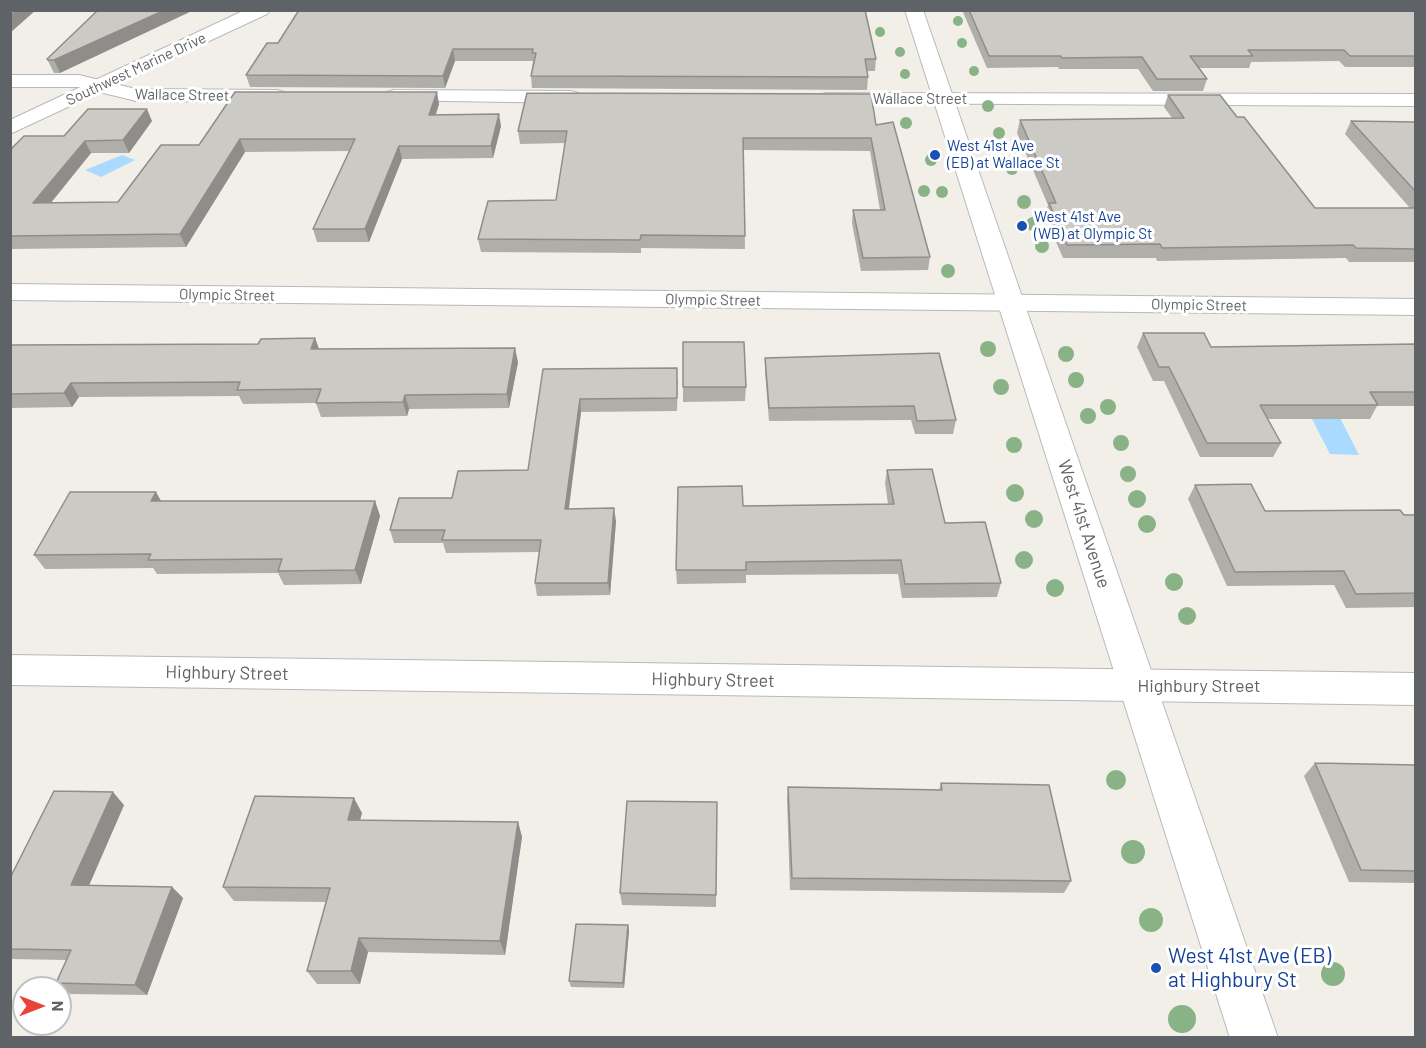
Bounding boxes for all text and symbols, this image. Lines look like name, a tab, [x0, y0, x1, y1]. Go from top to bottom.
street label: Southwest Marine Drive	[63, 29, 209, 109]
street label: Wallace Street	[135, 85, 229, 105]
street label: Wallace Street	[873, 90, 967, 108]
place label: West 41st Ave (EB) at Wallace St	[947, 137, 1060, 172]
marker: West 41st Ave (EB) at Wallace St	[928, 148, 942, 162]
place label: West 41st Ave (WB) at Olympic St	[1034, 208, 1152, 243]
marker: West 41st Ave (WB) at Olympic St	[1015, 219, 1029, 233]
street label: Olympic Street	[179, 285, 275, 305]
street label: Olympic Street	[665, 290, 761, 310]
street label: Olympic Street	[1151, 295, 1247, 315]
street label: West 41st Avenue	[1053, 457, 1115, 591]
street label: Highbury Street	[165, 661, 289, 685]
street label: Highbury Street	[651, 668, 775, 692]
street label: Highbury Street	[1137, 675, 1261, 697]
place label: West 41st Ave (EB) at Highbury St	[1168, 943, 1331, 993]
marker: West 41st Ave (EB) at Highbury St	[1149, 961, 1163, 975]
north arrow	[12, 976, 72, 1036]
text: N	[49, 1001, 68, 1011]

